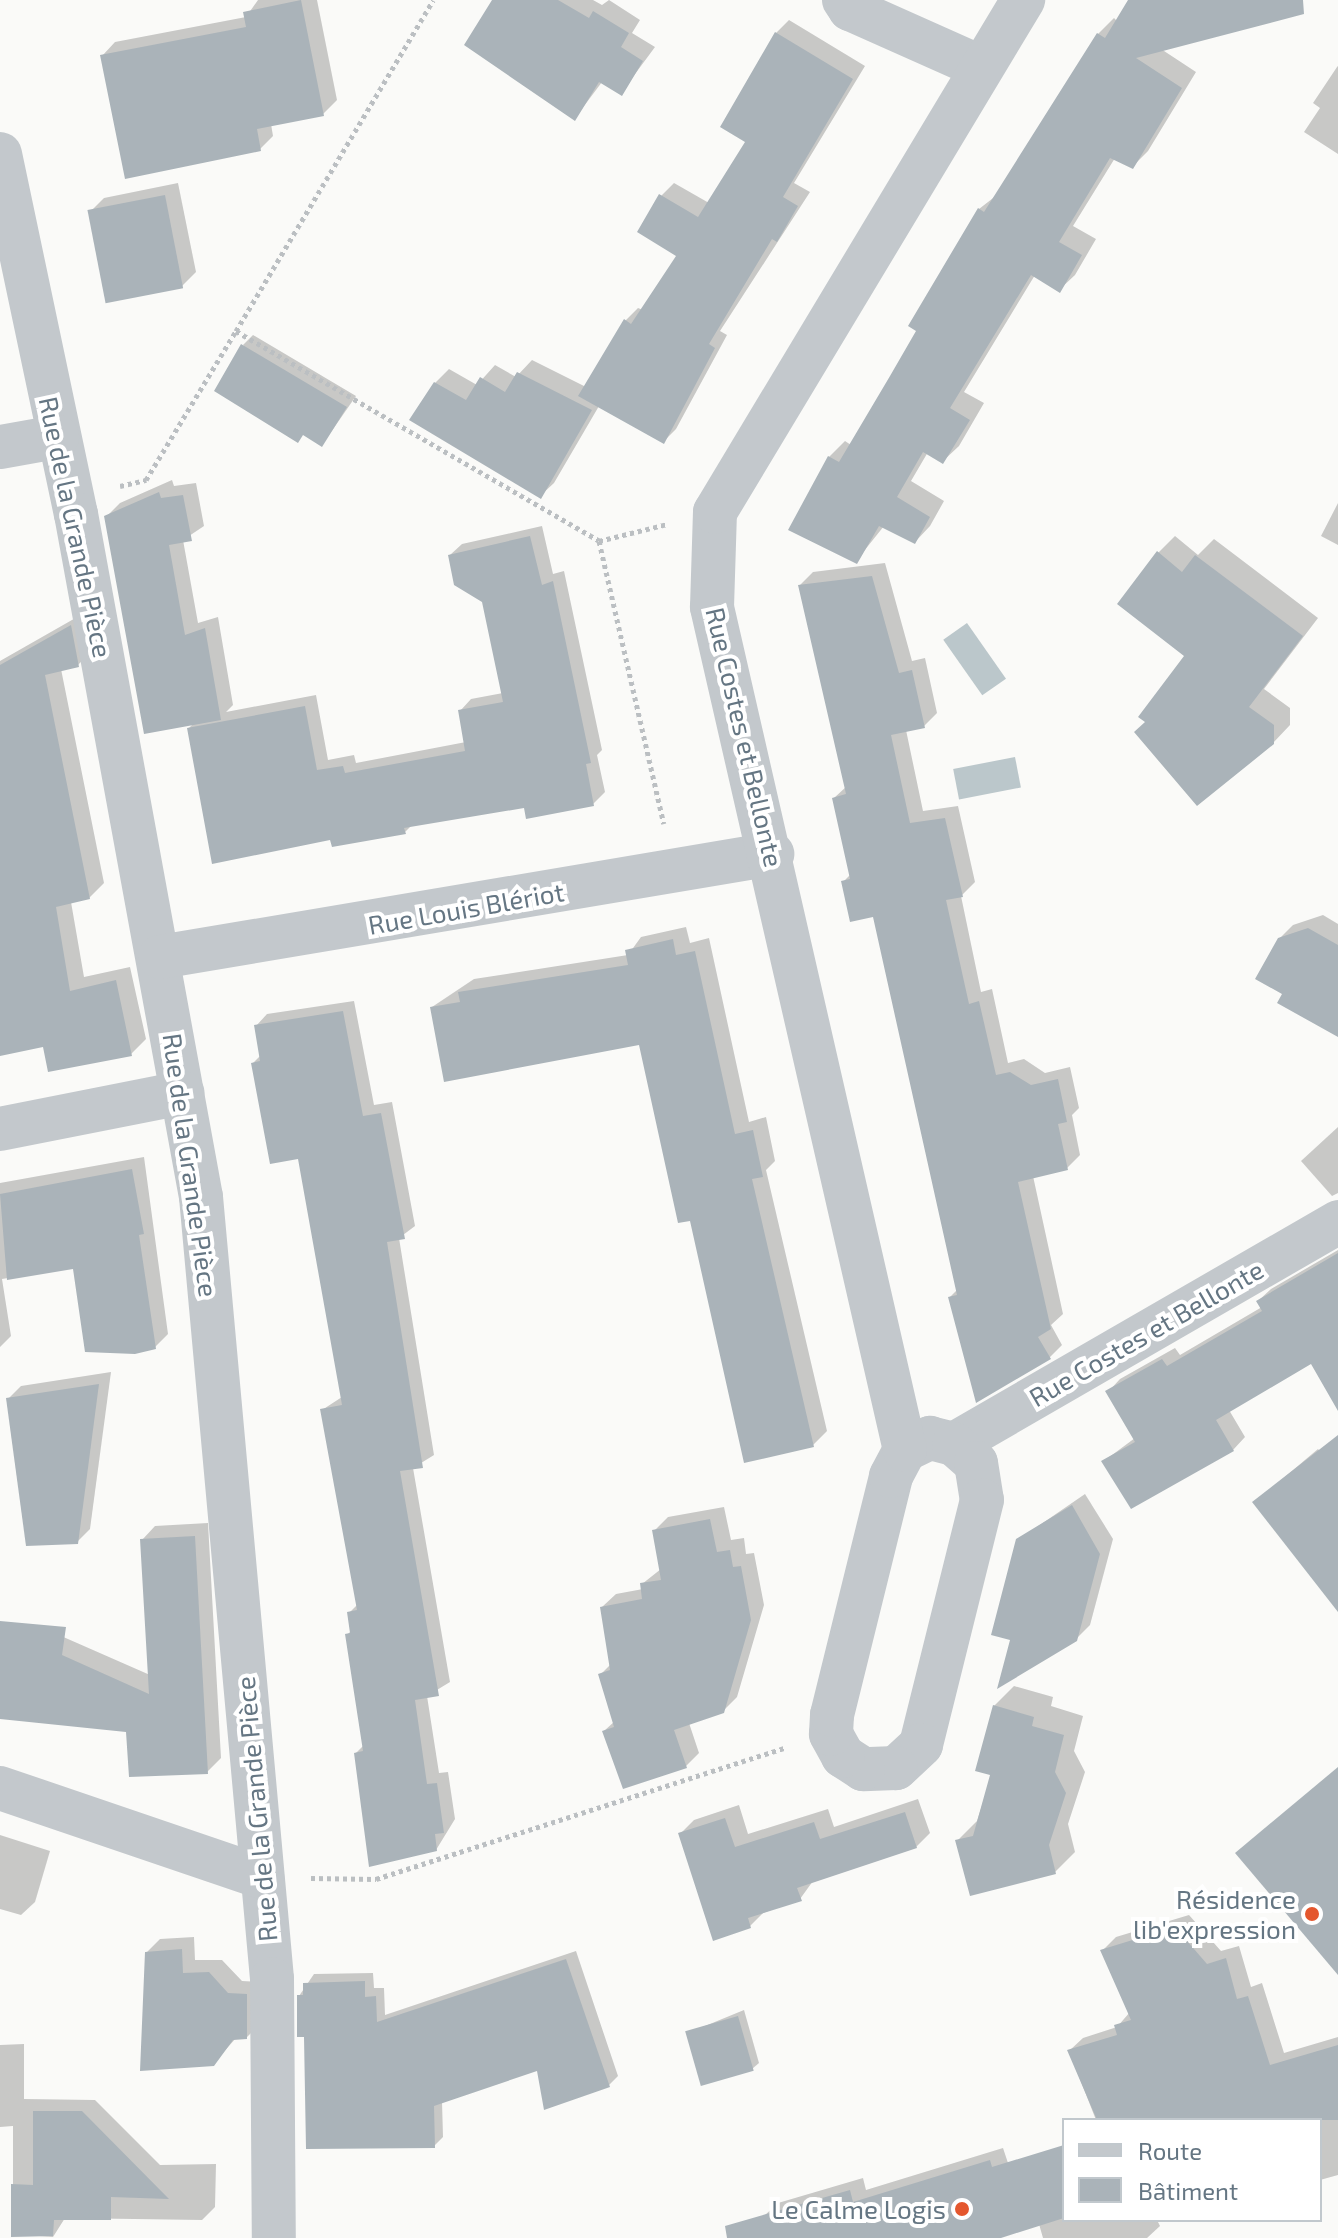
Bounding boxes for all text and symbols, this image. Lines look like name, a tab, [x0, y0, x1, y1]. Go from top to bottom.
street label: Rue de la Grande Pièce	[33, 394, 119, 660]
street label: Rue Costes et Bellonte	[700, 604, 790, 870]
street label: Rue Louis Blériot	[366, 875, 566, 941]
street label: Rue de la Grande Pièce	[157, 1031, 225, 1299]
street label: Rue Costes et Bellonte	[1023, 1253, 1269, 1413]
street label: Rue de la Grande Pièce	[229, 1675, 283, 1943]
place label: Résidence lib'expression	[1133, 1883, 1296, 1944]
marker: Résidence lib'expression	[1303, 1905, 1321, 1923]
legend	[1062, 2118, 1322, 2222]
text: Route	[1138, 2136, 1202, 2165]
text: Bâtiment	[1138, 2176, 1238, 2205]
place label: Le Calme Logis	[771, 2193, 946, 2225]
marker: Le Calme Logis	[953, 2200, 971, 2218]

